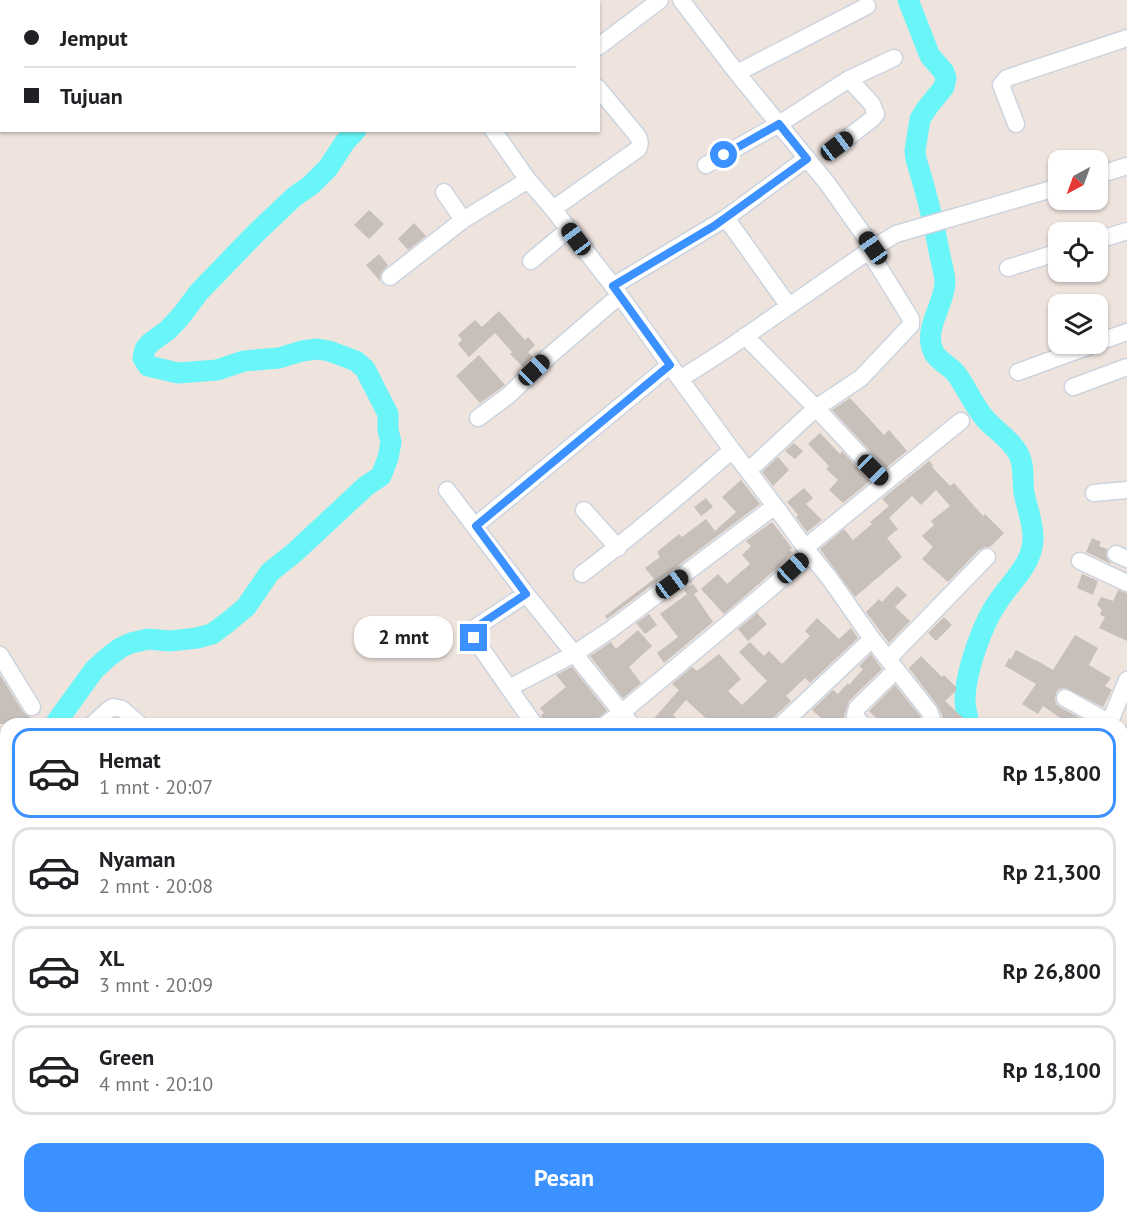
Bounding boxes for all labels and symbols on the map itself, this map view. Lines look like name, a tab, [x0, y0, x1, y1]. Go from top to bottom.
car	[817, 128, 857, 164]
route start	[710, 141, 737, 168]
north arrow	[1048, 150, 1108, 210]
car	[558, 219, 594, 259]
car	[855, 228, 891, 268]
car	[515, 351, 553, 389]
car	[854, 451, 892, 489]
car	[774, 549, 812, 587]
car	[652, 566, 692, 602]
callout: 2 mnt	[354, 617, 453, 659]
route end	[460, 624, 487, 651]

